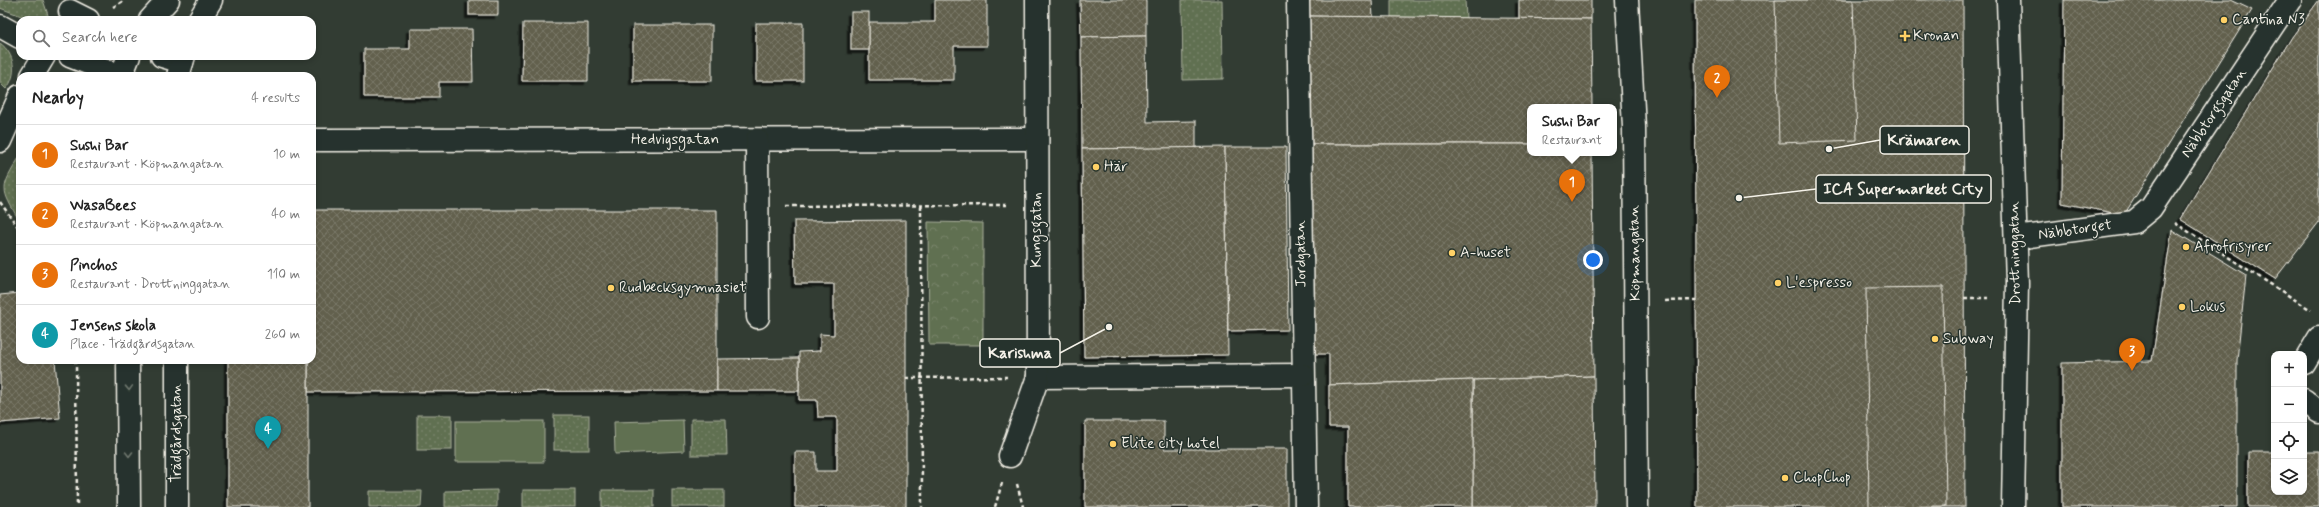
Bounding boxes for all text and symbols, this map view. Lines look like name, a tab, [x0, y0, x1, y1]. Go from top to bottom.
place label: Cantina N3	[2232, 10, 2305, 30]
marker: Cantina N3	[2219, 15, 2229, 25]
search box	[16, 16, 316, 60]
place label: Kronan	[1913, 26, 1959, 46]
icon: search	[30, 27, 52, 49]
text: Search here	[62, 28, 138, 48]
marker: Kronan	[1900, 31, 1910, 41]
street label: Näbbtorgsgatan	[2177, 64, 2252, 162]
pin: 2	[1704, 65, 1730, 98]
text: Nearby	[32, 87, 84, 109]
text: 4 results	[251, 90, 300, 107]
popup	[1527, 104, 1617, 156]
text: Sushi Bar	[1542, 112, 1600, 132]
callout: Krämaren	[1880, 126, 1969, 154]
street label: Hedvigsgatan	[631, 130, 719, 151]
text: Krämaren	[1887, 130, 1961, 151]
text: Restaurant	[1542, 132, 1602, 149]
text: Sushi Bar	[70, 136, 128, 156]
text: 1	[42, 146, 48, 163]
text: 10 m	[273, 146, 300, 163]
text: Restaurant · Köpmangatan	[70, 156, 224, 173]
place label: Här	[1104, 157, 1128, 177]
marker: Här	[1091, 162, 1101, 172]
pin: 1	[1559, 169, 1585, 202]
callout: ICA Supermarket City	[1816, 175, 1991, 203]
text: ICA Supermarket City	[1823, 179, 1983, 200]
street label: Kungsgatan	[1027, 192, 1048, 268]
text: WasaBees	[70, 196, 136, 216]
street label: Drottninggatan	[2004, 201, 2027, 305]
street label: Köpmangatan	[1624, 205, 1646, 301]
text: 2	[42, 206, 48, 223]
text: 40 m	[271, 206, 300, 223]
street label: Näbbtorget	[2037, 215, 2113, 246]
text: Restaurant · Köpmangatan	[70, 216, 224, 233]
street label: Jordgatan	[1290, 220, 1312, 288]
place label: Afrofrisyrer	[2194, 237, 2271, 257]
marker: Afrofrisyrer	[2181, 242, 2191, 252]
place label: A-huset	[1460, 243, 1511, 263]
marker: A-huset	[1447, 248, 1457, 258]
your location	[1583, 250, 1603, 270]
text: Pinchos	[70, 256, 117, 276]
text: 3	[42, 266, 48, 283]
text: 110 m	[267, 266, 300, 283]
place label: L'espresso	[1786, 273, 1852, 293]
text: Restaurant · Drottninggatan	[70, 276, 230, 293]
place label: Rudbecksgymnasiet	[619, 278, 746, 298]
marker: L'espresso	[1773, 278, 1783, 288]
marker: Rudbecksgymnasiet	[606, 283, 616, 293]
place label: Lokus	[2190, 297, 2226, 317]
marker: Lokus	[2177, 302, 2187, 312]
text: Jensens skola	[70, 316, 156, 336]
text: 4	[41, 326, 49, 343]
text: 260 m	[265, 326, 300, 343]
place label: Subway	[1943, 329, 1994, 349]
marker: Subway	[1930, 334, 1940, 344]
text: Place · Trädgårdsgatan	[70, 336, 195, 353]
pin: 3	[2119, 338, 2145, 371]
callout: Karishma	[980, 339, 1060, 367]
text: Karishma	[988, 343, 1052, 364]
map controls	[2271, 351, 2307, 495]
button: +	[2271, 351, 2307, 387]
street label: Trädgårdsgatan	[167, 383, 188, 483]
one-way arrow	[124, 385, 133, 391]
button: −	[2271, 387, 2307, 423]
pin: 4	[255, 416, 281, 449]
button: locate	[2271, 423, 2307, 459]
place label: Elite city hotel	[1121, 434, 1220, 454]
marker: Elite city hotel	[1108, 439, 1118, 449]
one-way arrow	[125, 451, 133, 457]
button: layers	[2271, 459, 2307, 495]
place label: ChopChop	[1793, 468, 1851, 488]
marker: ChopChop	[1780, 473, 1790, 483]

